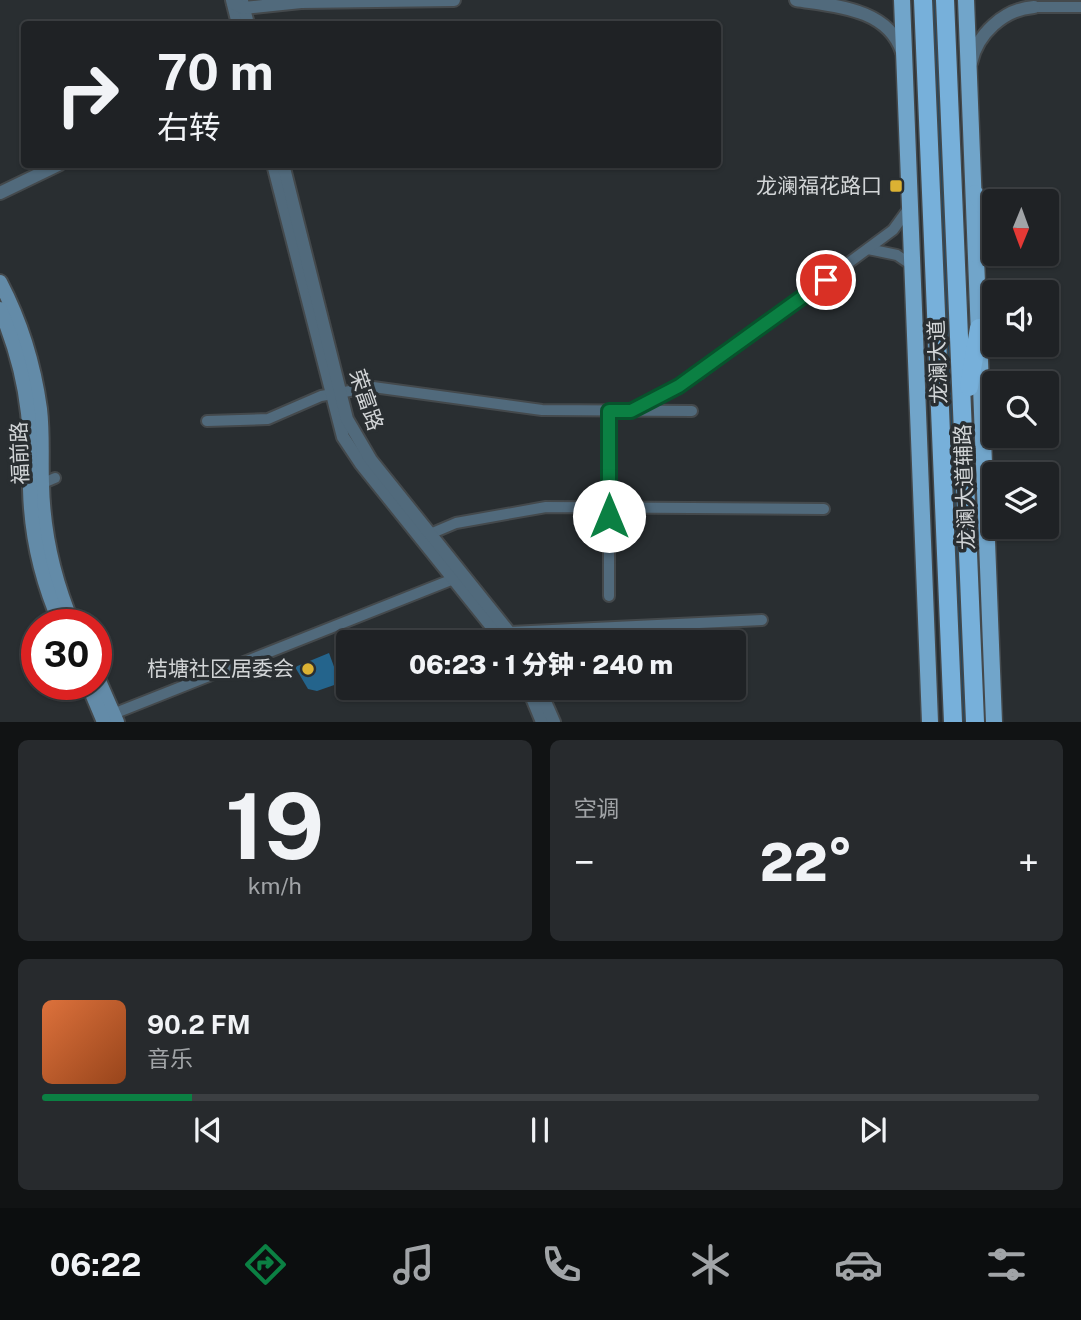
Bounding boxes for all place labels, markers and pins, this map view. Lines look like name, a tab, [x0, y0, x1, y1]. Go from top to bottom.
place label: 龙澜福花路口	[756, 173, 882, 198]
marker: 龙澜福花路口	[888, 178, 904, 194]
pin	[796, 250, 856, 310]
place label: 桔塘社区居委会	[147, 656, 294, 681]
marker: 桔塘社区居委会	[300, 661, 316, 677]

